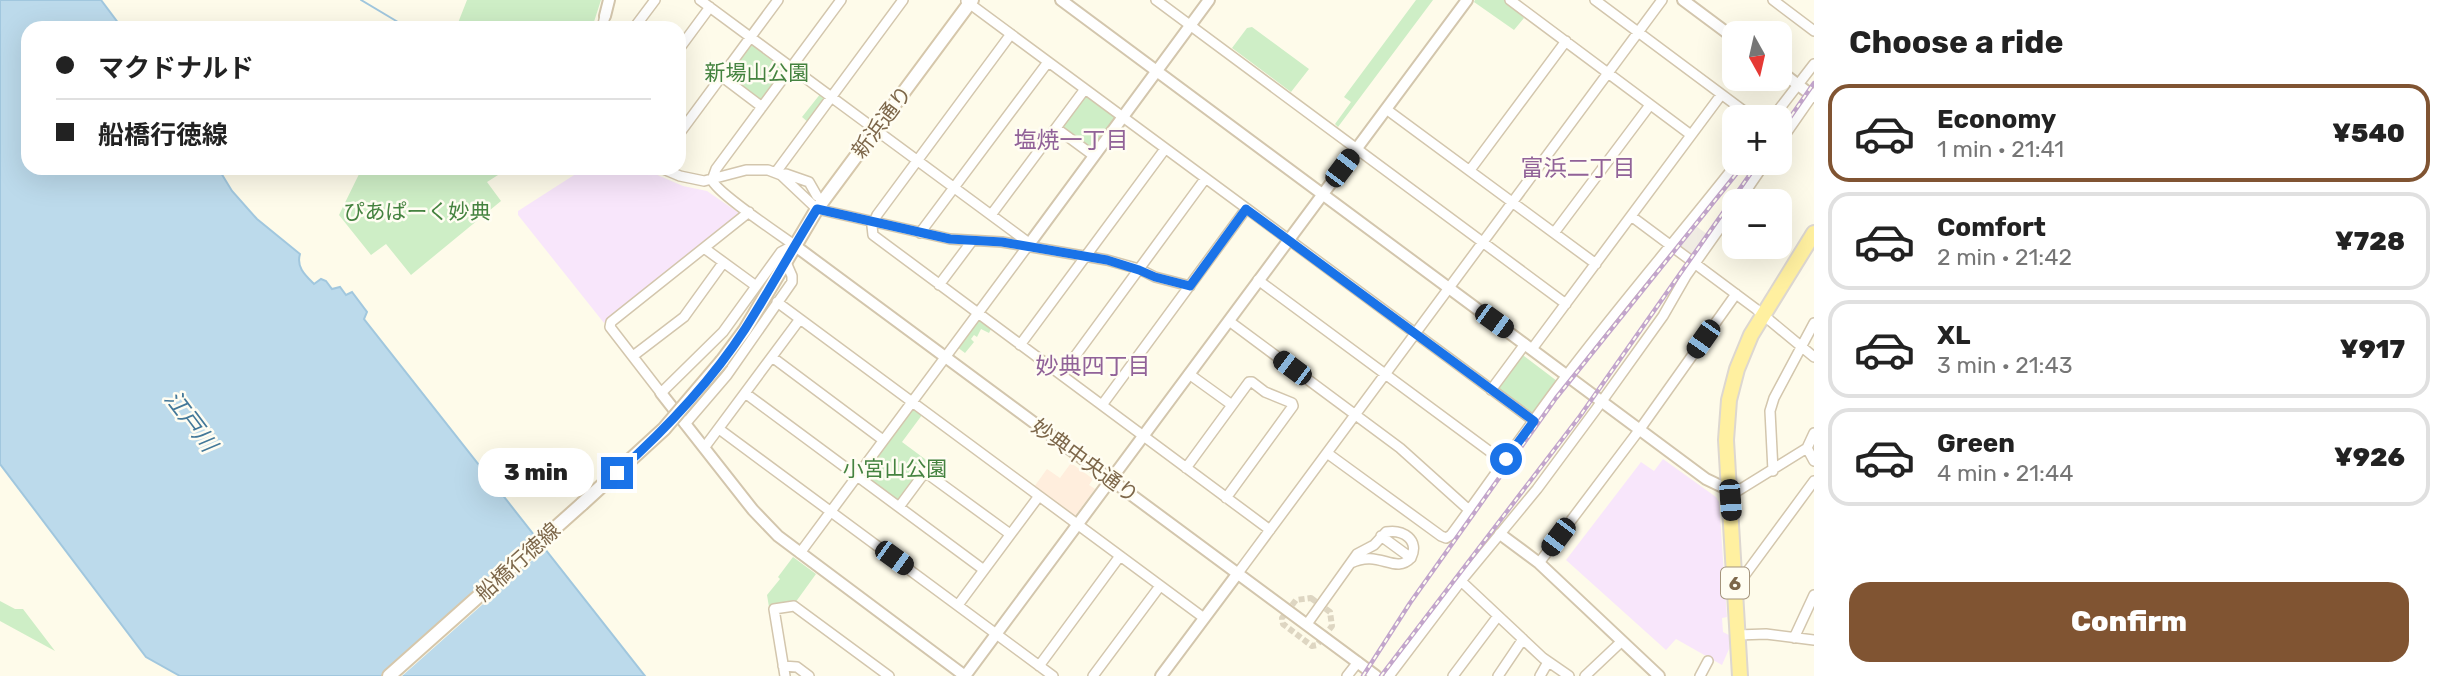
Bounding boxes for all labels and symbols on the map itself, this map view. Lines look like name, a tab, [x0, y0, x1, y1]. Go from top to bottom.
north arrow	[1722, 21, 1792, 91]
park label: 新場山公園	[705, 60, 810, 85]
street label: 新浜通り	[846, 81, 917, 163]
district label: 塩焼一丁目	[1014, 126, 1129, 154]
car	[1321, 145, 1364, 191]
district label: 富浜二丁目	[1521, 154, 1636, 182]
park label: ぴあぱーく妙典	[344, 199, 491, 224]
car	[1471, 300, 1518, 342]
car	[1683, 316, 1724, 362]
car	[1269, 347, 1316, 389]
district label: 妙典四丁目	[1036, 352, 1151, 380]
water label: 江戸川	[159, 385, 225, 459]
street label: 妙典中央通り	[1027, 413, 1144, 508]
route start	[1490, 443, 1522, 475]
callout: 3 min	[477, 448, 592, 498]
park label: 小宮山公園	[843, 456, 948, 481]
route end	[601, 457, 633, 489]
car	[1719, 478, 1742, 522]
car	[1537, 514, 1580, 560]
street label: 船橋行徳線	[470, 517, 565, 606]
car	[871, 537, 918, 579]
road number: 6	[1721, 568, 1749, 598]

